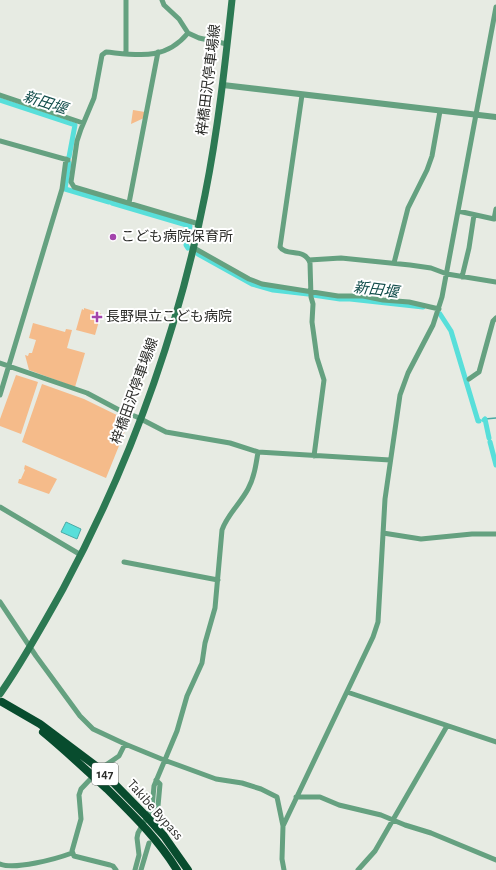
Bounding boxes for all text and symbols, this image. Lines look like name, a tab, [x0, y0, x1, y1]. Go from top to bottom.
street label: 梓橋田沢停車場線	[194, 23, 223, 136]
water label: 新田堰	[21, 88, 72, 118]
place label: こども病院保育所	[121, 229, 233, 244]
marker: こども病院保育所	[108, 232, 118, 242]
water label: 新田堰	[353, 279, 402, 301]
place label: 長野県立こども病院	[106, 309, 232, 324]
marker: 長野県立こども病院	[91, 311, 103, 323]
street label: 梓橋田沢停車場線	[108, 336, 161, 446]
road number: 147	[92, 763, 118, 785]
street label: Takibe Bypass	[125, 777, 185, 843]

